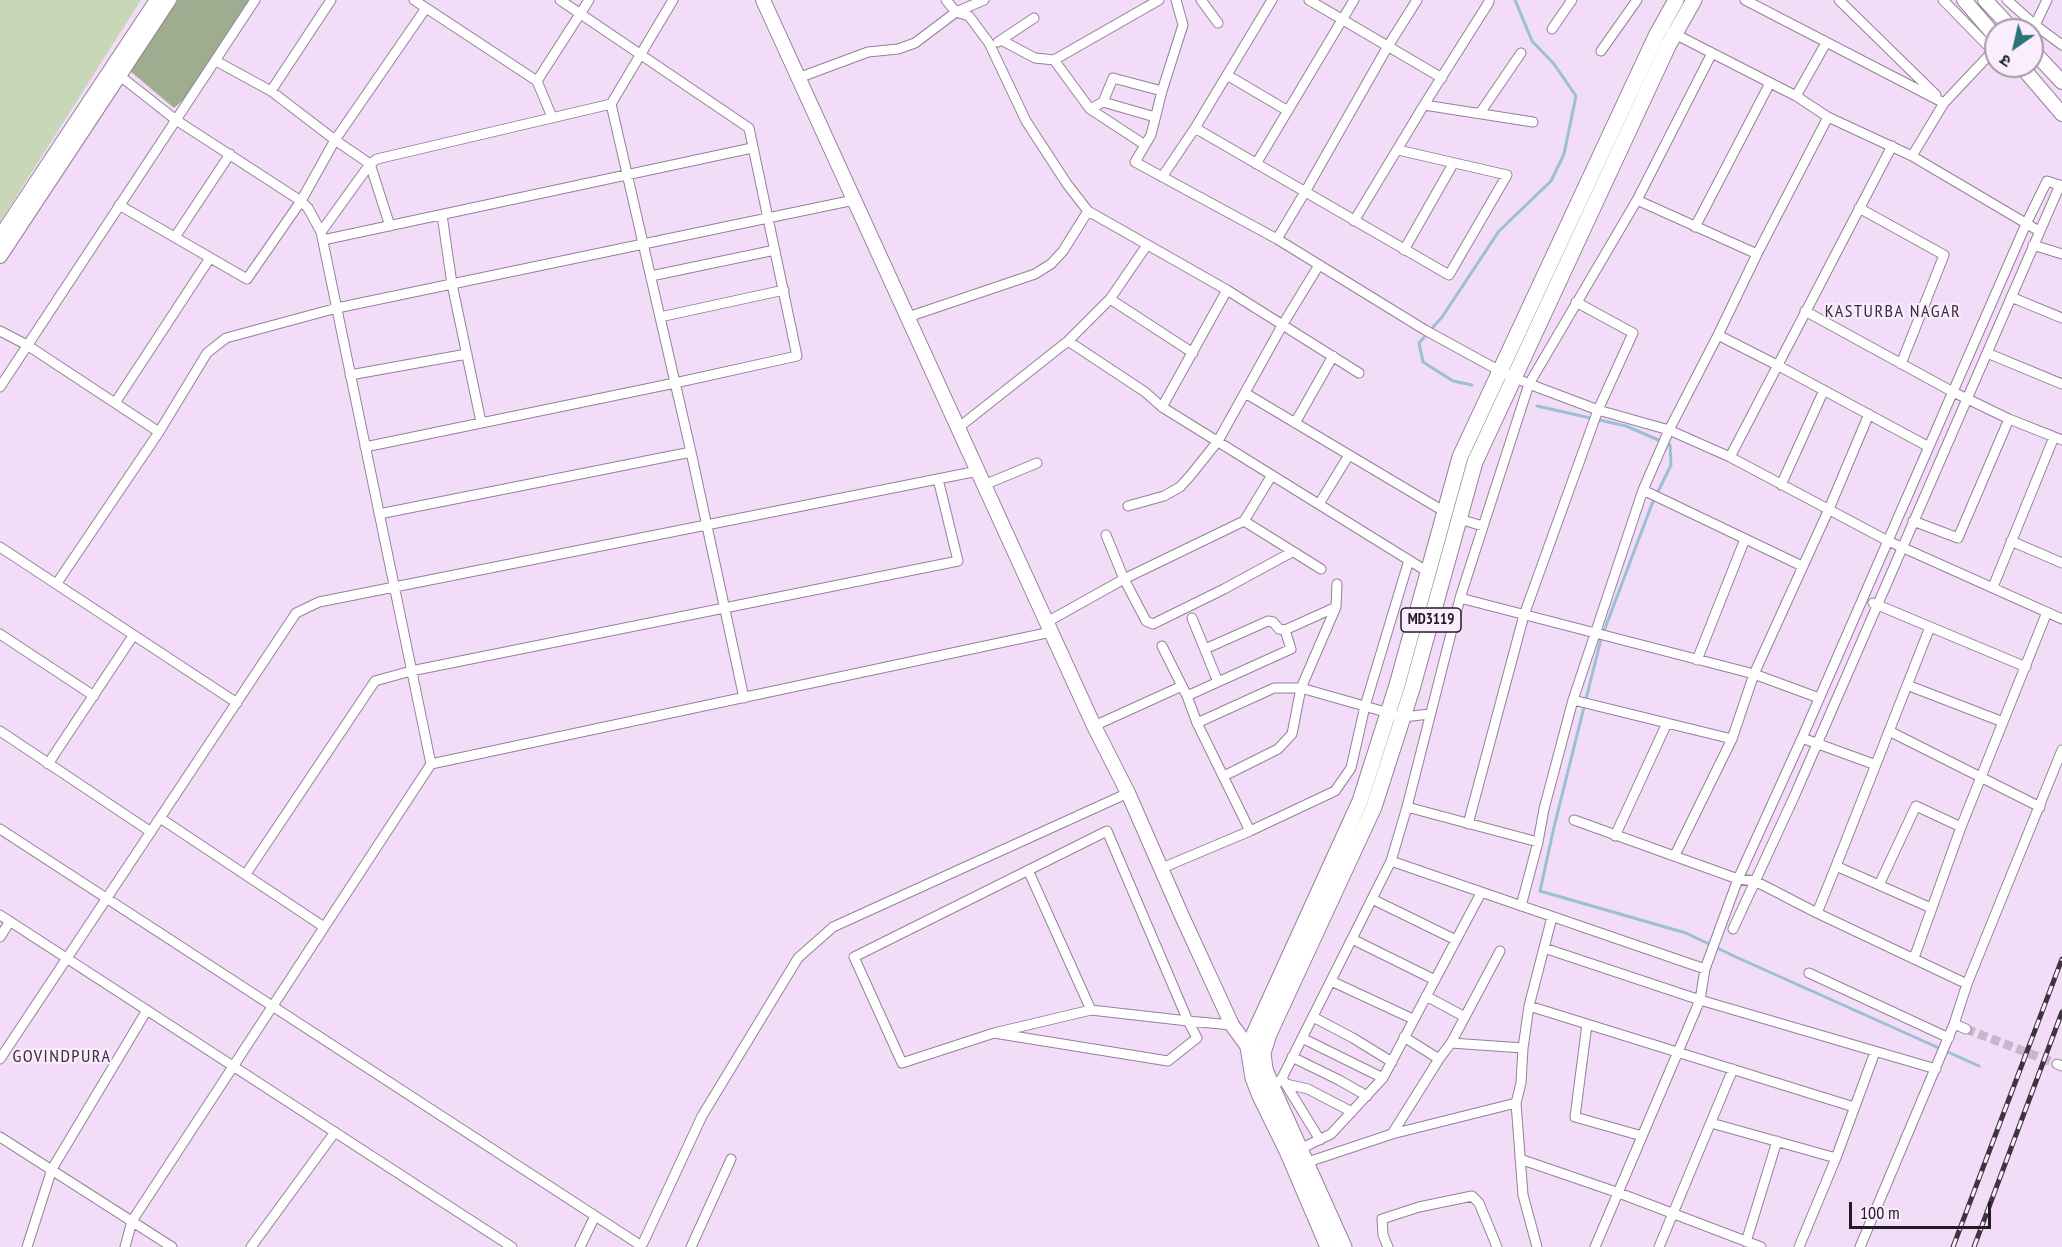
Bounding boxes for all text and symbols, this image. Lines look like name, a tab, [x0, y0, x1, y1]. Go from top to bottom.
north arrow	[1984, 18, 2044, 78]
text: उ	[1996, 50, 2015, 72]
district label: KASTURBA NAGAR	[1825, 301, 1961, 323]
road number: MD3119	[1401, 608, 1461, 632]
district label: GOVINDPURA	[12, 1046, 112, 1068]
scale bar	[1852, 1190, 1994, 1228]
text: 100 m	[1860, 1201, 1900, 1224]

